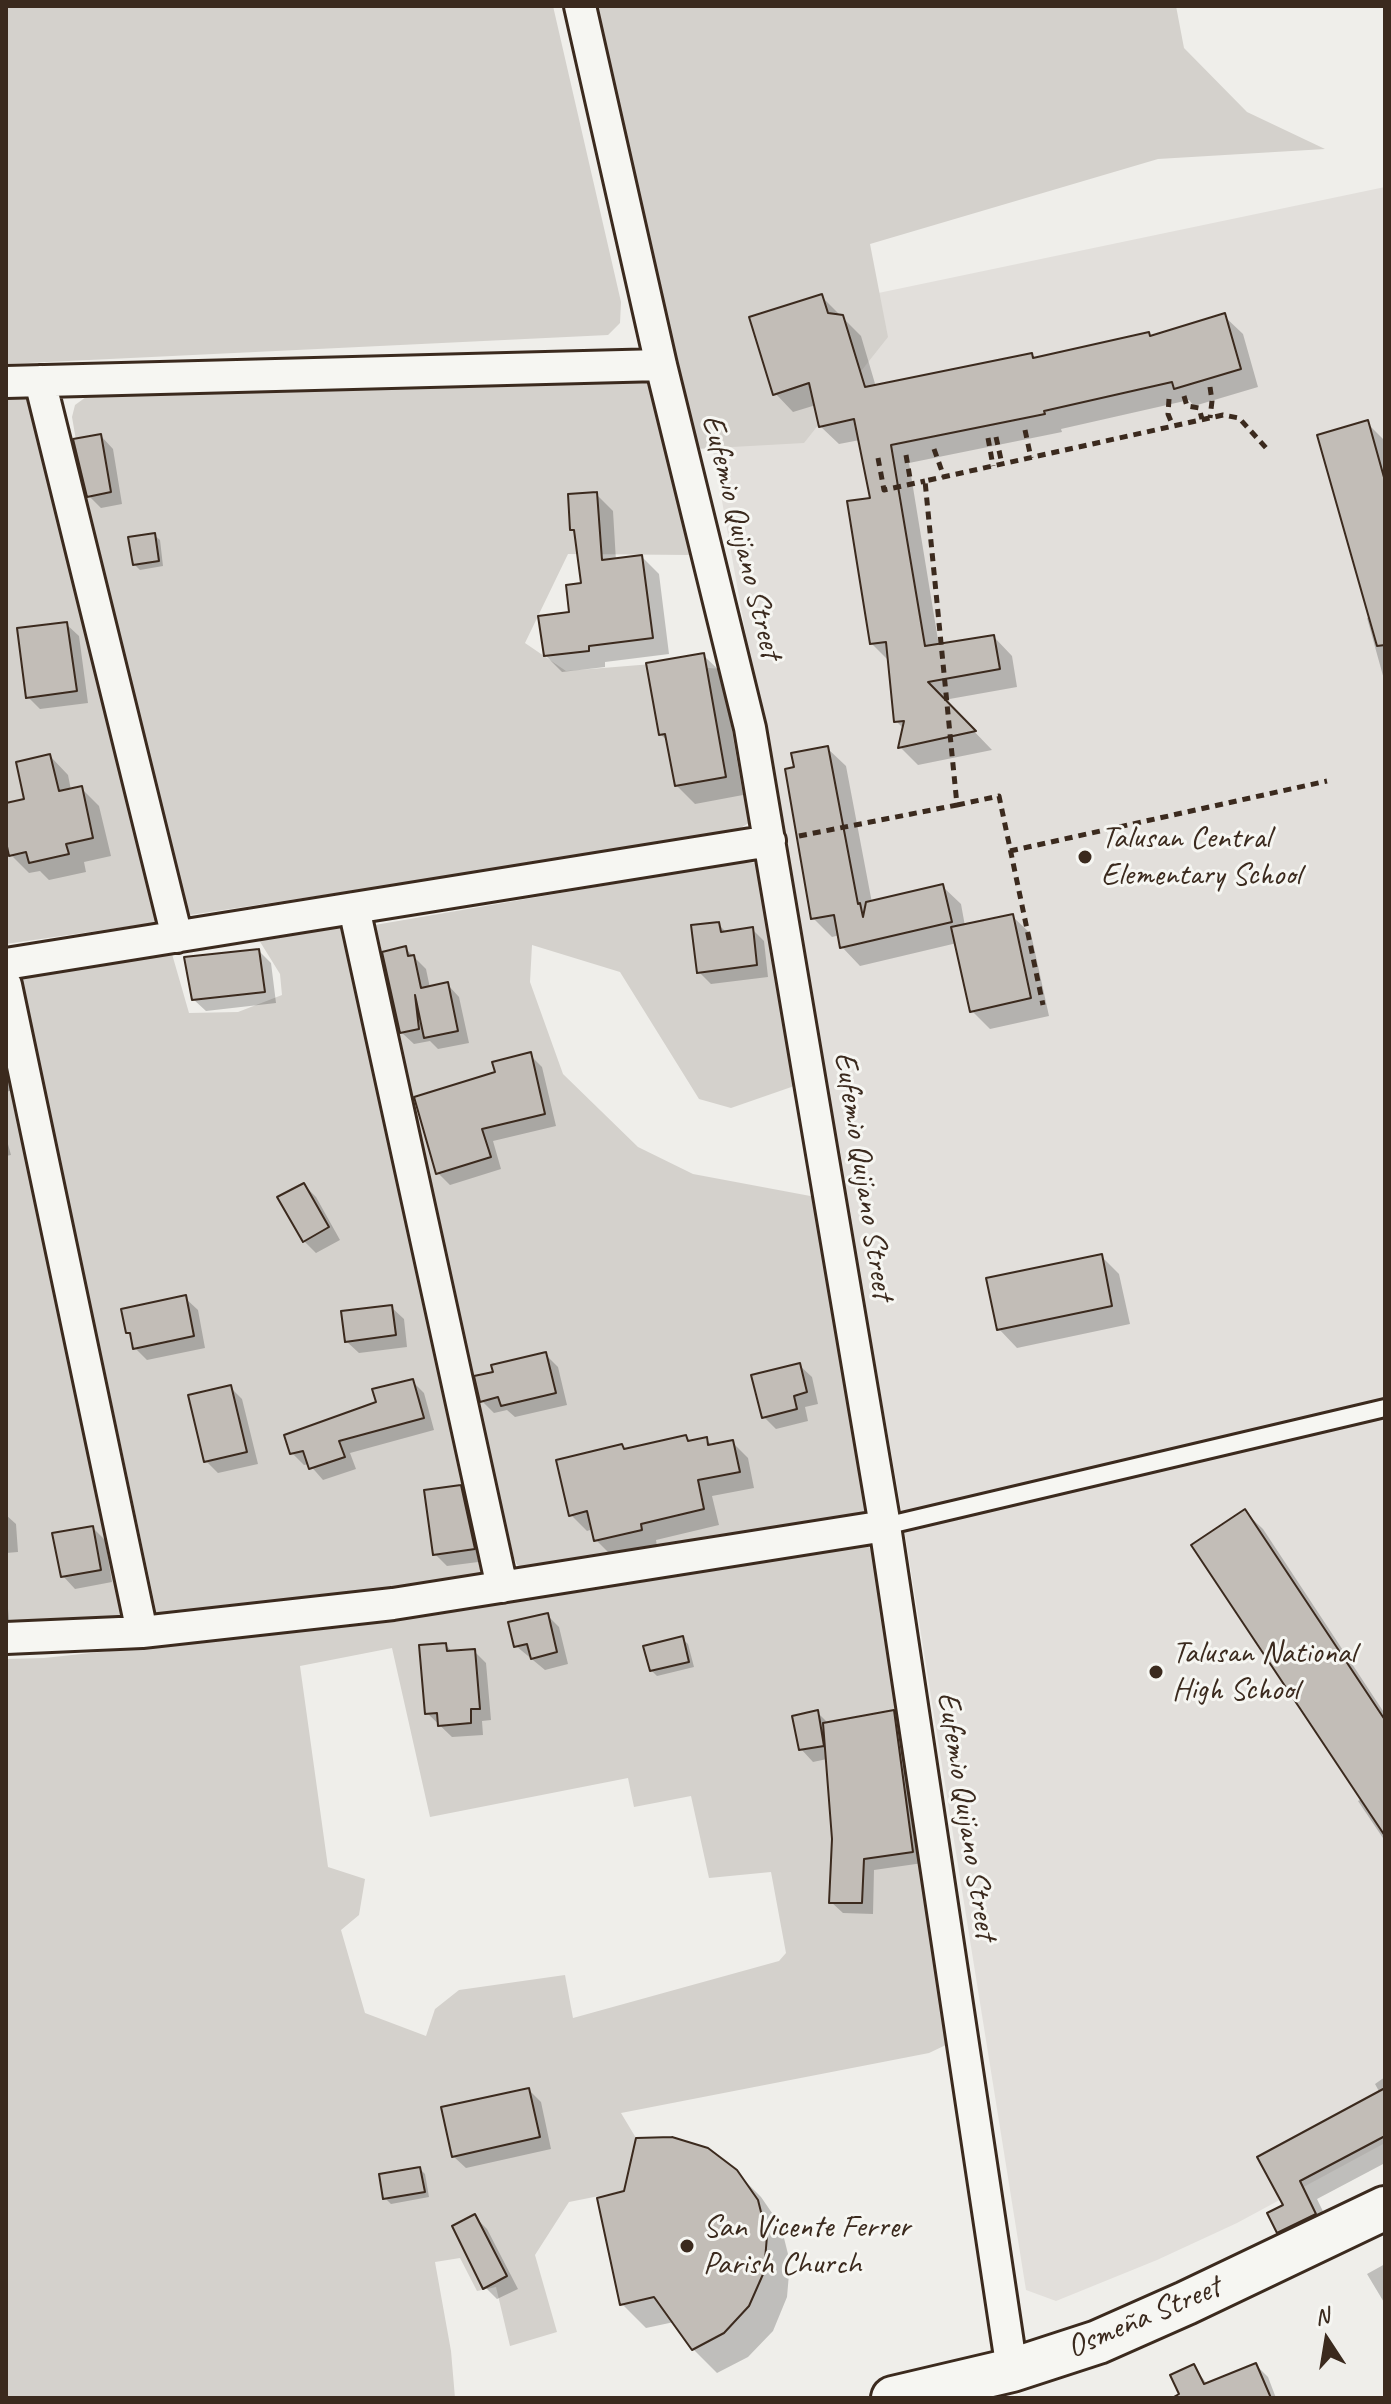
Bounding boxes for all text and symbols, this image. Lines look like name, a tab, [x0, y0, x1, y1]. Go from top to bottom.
street label: Eufemio Quijano Street	[692, 411, 790, 663]
place label: Talusan Central Elementary School	[1101, 820, 1301, 895]
marker: Talusan Central Elementary School	[1076, 848, 1094, 866]
street label: Eufemio Quijano Street	[824, 1049, 902, 1303]
place label: Talusan National High School	[1172, 1635, 1356, 1710]
marker: Talusan National High School	[1147, 1663, 1165, 1681]
street label: Eufemio Quijano Street	[927, 1689, 1005, 1943]
place label: San Vicente Ferrer Parish Church	[703, 2209, 910, 2284]
marker: San Vicente Ferrer Parish Church	[678, 2237, 696, 2255]
street label: Osmeña Street	[1062, 2268, 1226, 2368]
north arrow	[1287, 2300, 1367, 2380]
text: N	[1312, 2301, 1332, 2332]

